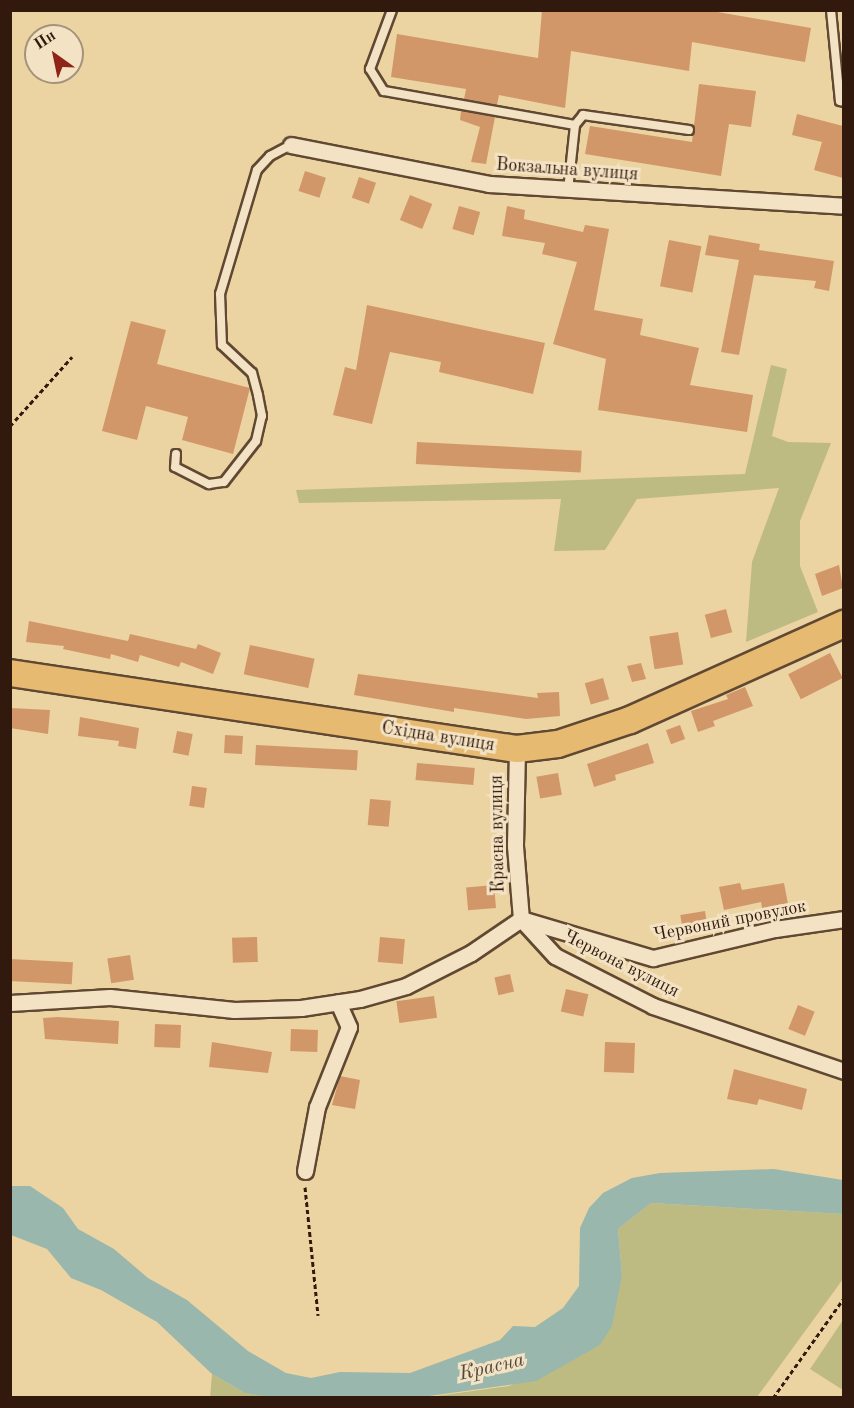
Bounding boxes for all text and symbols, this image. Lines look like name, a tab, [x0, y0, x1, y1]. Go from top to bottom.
north arrow	[24, 24, 84, 84]
text: Пн	[32, 28, 59, 53]
street label: Вокзальна вулиця	[495, 154, 639, 186]
street label: Східна вулиця	[380, 717, 496, 757]
street label: Красна вулиця	[486, 775, 510, 893]
street label: Червоний провулок	[652, 896, 808, 946]
street label: Червона вулиця	[559, 925, 683, 1003]
water label: Красна	[457, 1349, 527, 1387]

